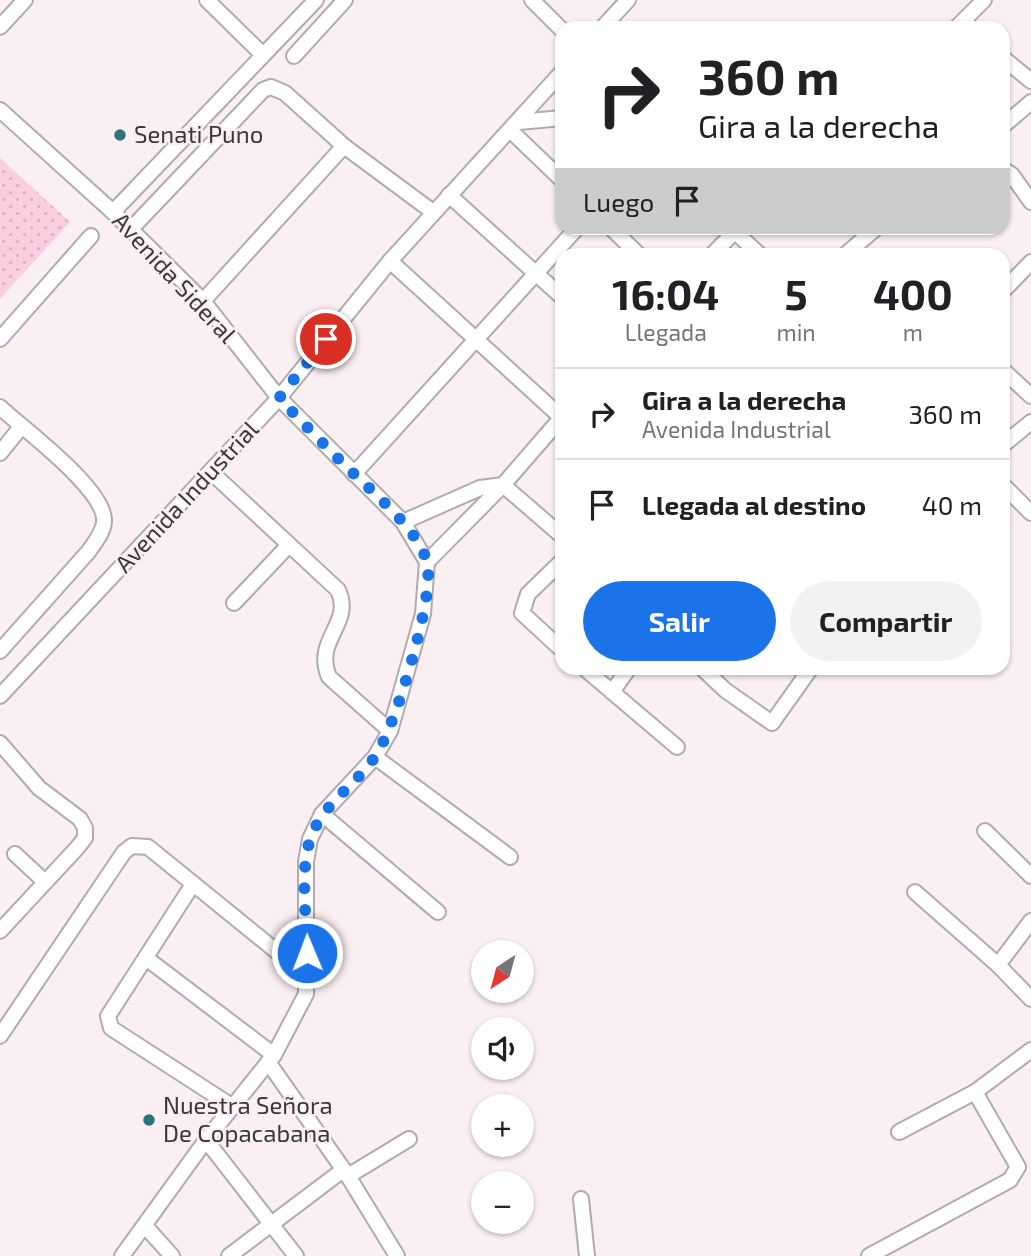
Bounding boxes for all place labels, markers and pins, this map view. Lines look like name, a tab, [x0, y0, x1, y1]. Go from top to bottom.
place label: Senati Puno	[134, 119, 263, 148]
marker: Senati Puno	[112, 127, 128, 143]
pin	[296, 309, 356, 369]
place label: Nuestra Señora De Copacabana	[163, 1090, 333, 1147]
marker: Nuestra Señora De Copacabana	[141, 1112, 157, 1128]

